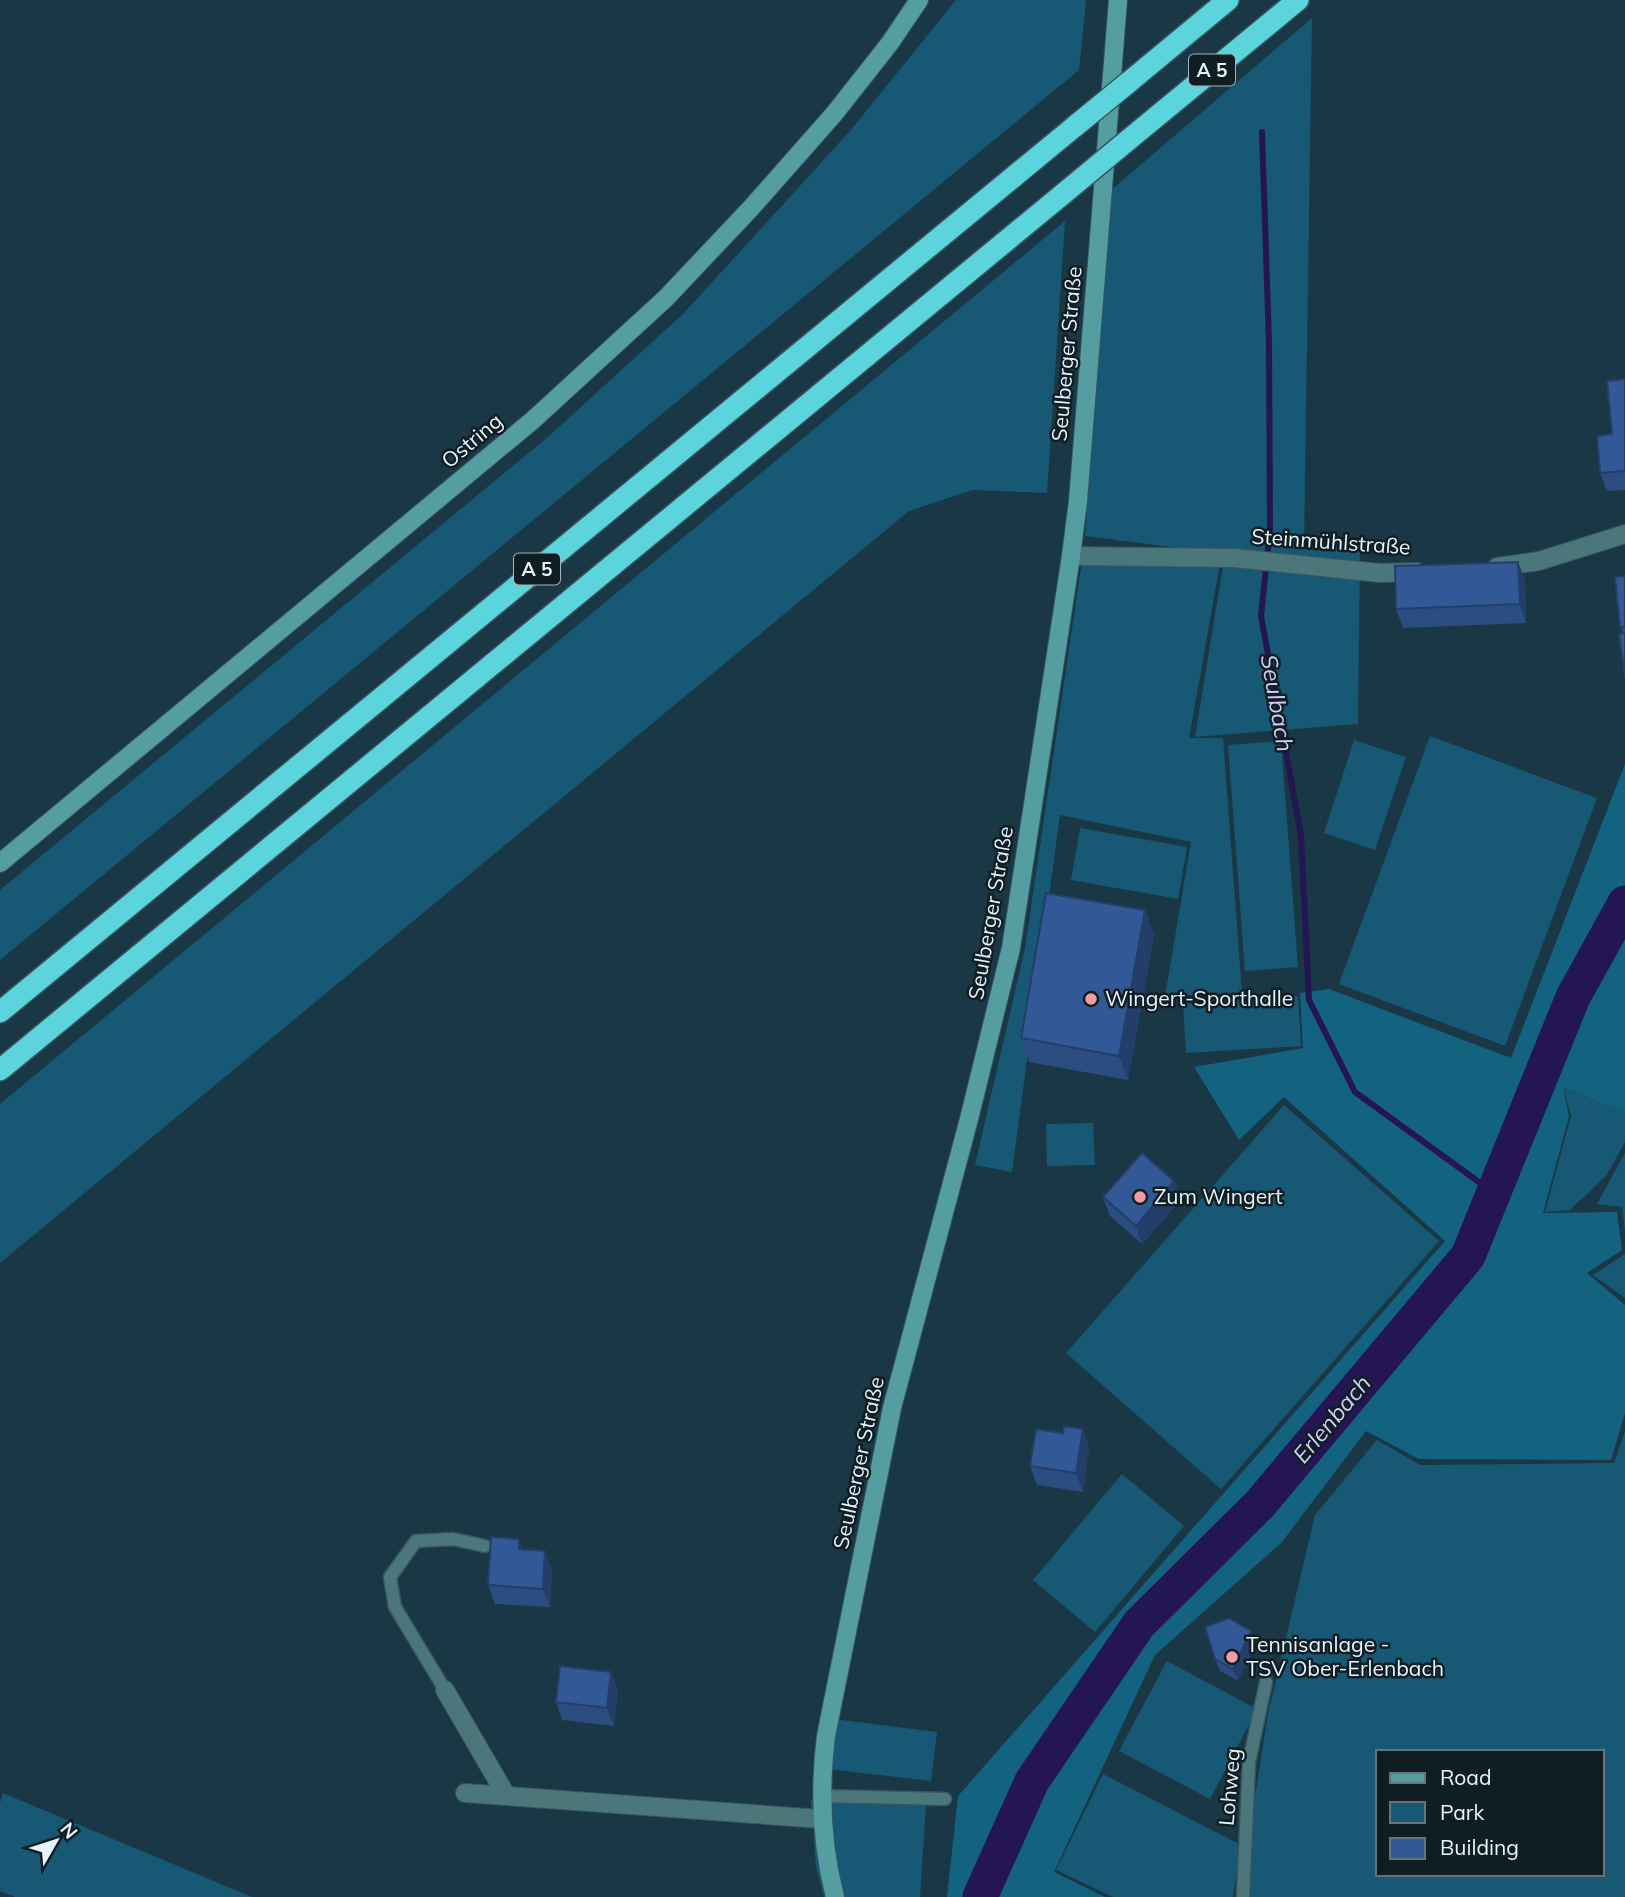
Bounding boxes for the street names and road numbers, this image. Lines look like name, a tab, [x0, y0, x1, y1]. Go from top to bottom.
road number: A 5	[1189, 54, 1235, 86]
street label: Seulberger Straße	[1045, 265, 1087, 443]
street label: Ostring	[436, 407, 507, 473]
street label: Steinmühlstraße	[1251, 522, 1411, 560]
road number: A 5	[514, 554, 560, 584]
street label: Seulberger Straße	[962, 824, 1018, 1002]
street label: Seulberger Straße	[827, 1374, 889, 1551]
street label: Lohweg	[1213, 1747, 1245, 1827]

